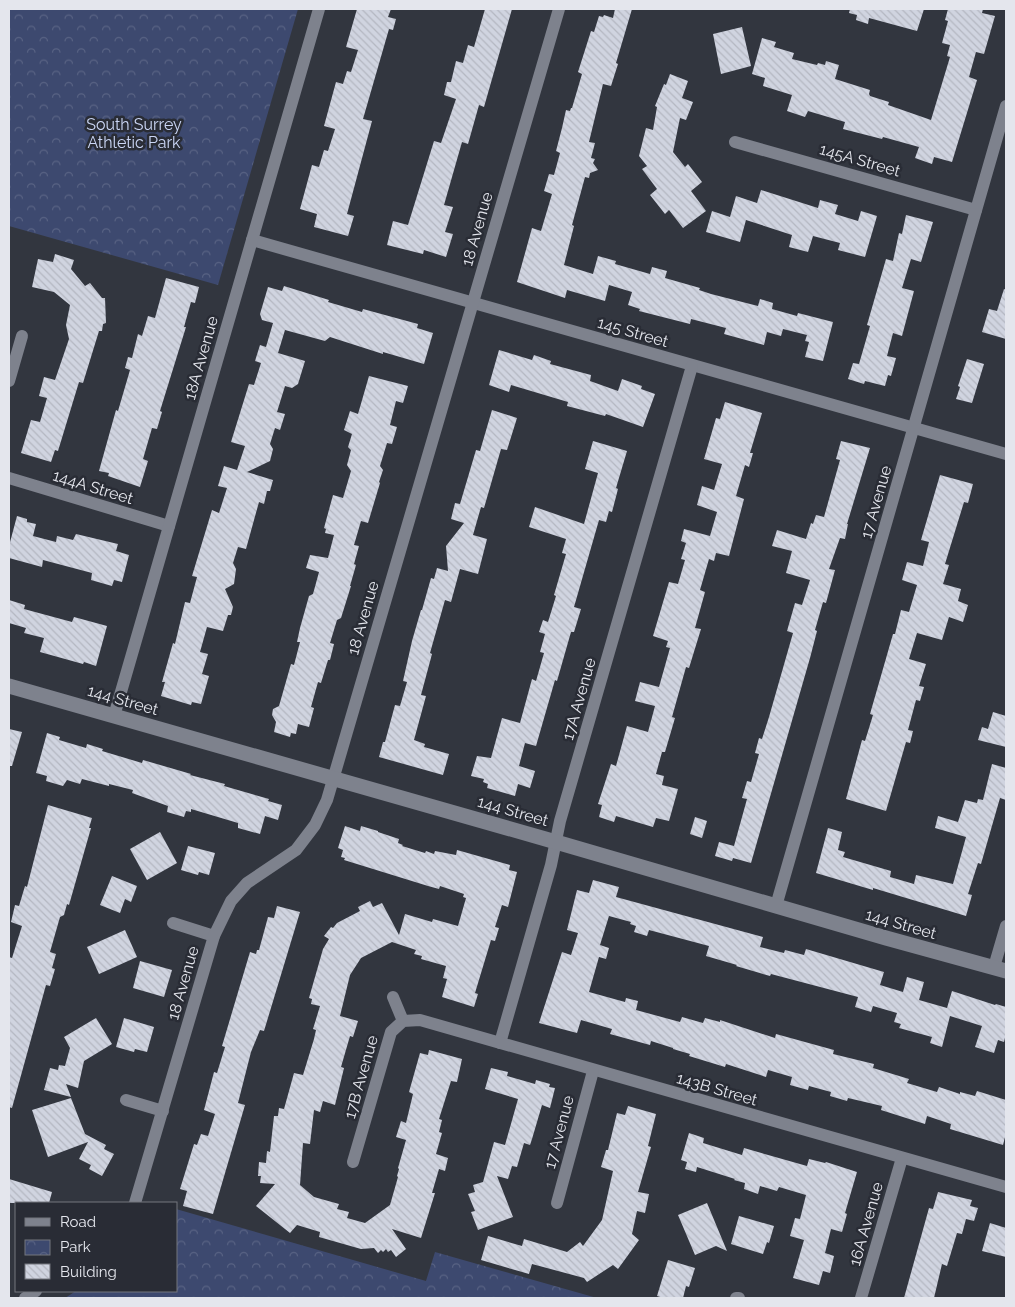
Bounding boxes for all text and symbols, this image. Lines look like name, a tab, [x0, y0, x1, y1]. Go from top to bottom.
park label: South Surrey Athletic Park	[86, 115, 182, 152]
street label: 145A Street	[817, 139, 903, 181]
street label: 18 Avenue	[457, 190, 497, 268]
street label: 145 Street	[595, 313, 671, 351]
street label: 18A Avenue	[180, 314, 222, 402]
street label: 17 Avenue	[857, 463, 895, 541]
street label: 144A Street	[50, 466, 136, 508]
street label: 18 Avenue	[343, 579, 383, 657]
street label: 17A Avenue	[558, 656, 600, 742]
street label: 144 Street	[85, 681, 161, 719]
street label: 144 Street	[475, 792, 551, 830]
street label: 144 Street	[863, 905, 939, 943]
street label: 18 Avenue	[163, 944, 203, 1022]
street label: 17B Avenue	[340, 1033, 382, 1121]
street label: 143B Street	[674, 1068, 760, 1110]
street label: 17 Avenue	[540, 1093, 578, 1171]
street label: 16A Avenue	[845, 1180, 887, 1268]
legend	[15, 1202, 178, 1292]
text: Road	[60, 1213, 96, 1231]
text: Park	[60, 1238, 91, 1256]
text: Building	[60, 1263, 117, 1281]

